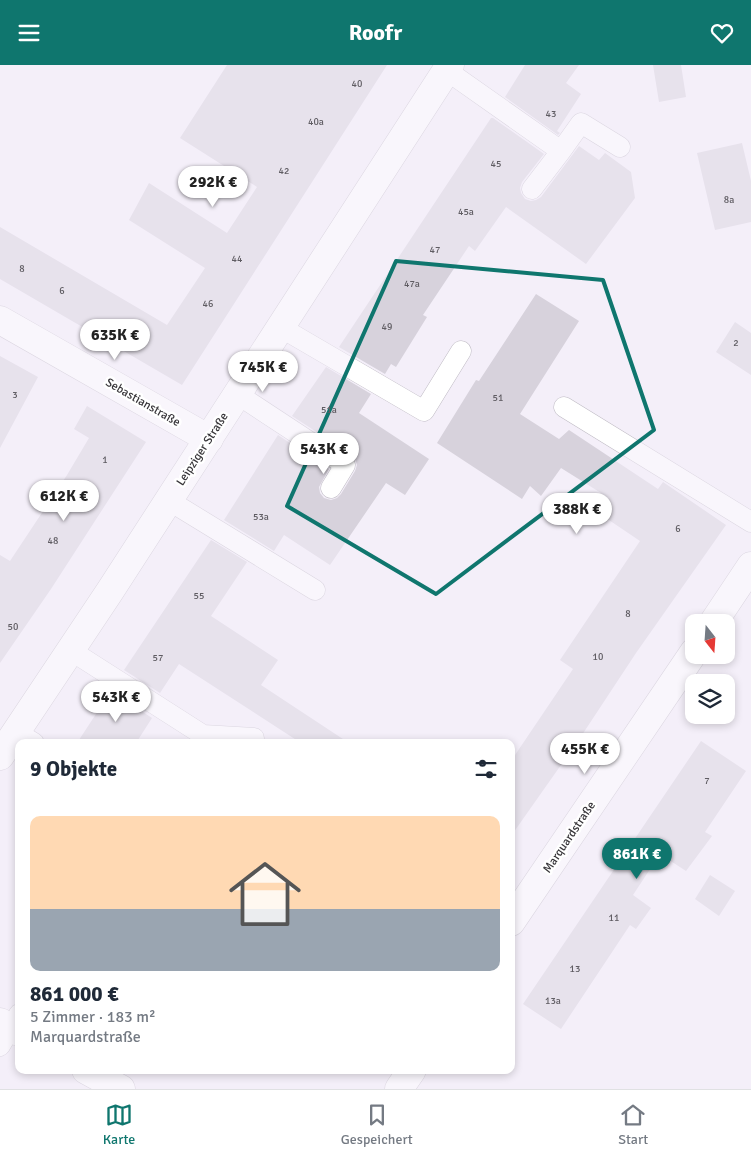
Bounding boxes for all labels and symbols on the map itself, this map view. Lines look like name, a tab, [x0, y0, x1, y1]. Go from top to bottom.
house number: 40	[352, 78, 362, 90]
house number: 43	[546, 108, 556, 120]
house number: 40a	[308, 116, 324, 128]
house number: 45	[491, 158, 501, 170]
pin: 292K €	[172, 165, 254, 208]
house number: 42	[279, 165, 289, 177]
house number: 8a	[724, 194, 734, 206]
house number: 45a	[458, 206, 474, 218]
house number: 47	[430, 244, 440, 256]
house number: 44	[232, 253, 243, 265]
house number: 8	[19, 263, 25, 275]
house number: 47a	[404, 278, 420, 290]
house number: 6	[59, 285, 65, 297]
house number: 46	[203, 298, 213, 310]
pin: 635K €	[74, 319, 156, 361]
house number: 49	[382, 321, 392, 333]
house number: 2	[733, 337, 739, 349]
pin: 745K €	[222, 351, 304, 393]
street label: Sebastianstraße	[103, 375, 183, 430]
house number: 3	[12, 389, 18, 401]
house number: 51	[493, 392, 503, 404]
house number: 51a	[321, 404, 337, 416]
street label: Leipziger Straße	[173, 410, 232, 489]
pin: 543K €	[283, 433, 365, 475]
house number: 1	[102, 454, 108, 466]
pin: 612K €	[23, 479, 105, 522]
pin: 388K €	[536, 493, 618, 535]
house number: 53a	[253, 511, 269, 523]
house number: 6	[675, 523, 681, 535]
house number: 48	[48, 535, 58, 547]
house number: 55	[194, 590, 204, 602]
house number: 8	[625, 608, 631, 620]
north arrow	[685, 614, 735, 664]
house number: 50	[8, 621, 18, 633]
house number: 10	[593, 651, 603, 663]
house number: 57	[153, 652, 163, 664]
pin: 543K €	[75, 681, 157, 723]
pin: 455K €	[544, 733, 626, 775]
house number: 7	[704, 775, 710, 787]
street label: Marquardstraße	[540, 799, 599, 876]
pin: 861K €	[596, 837, 678, 880]
house number: 11	[609, 912, 619, 924]
house number: 13	[570, 963, 580, 975]
house number: 13a	[545, 995, 561, 1007]

